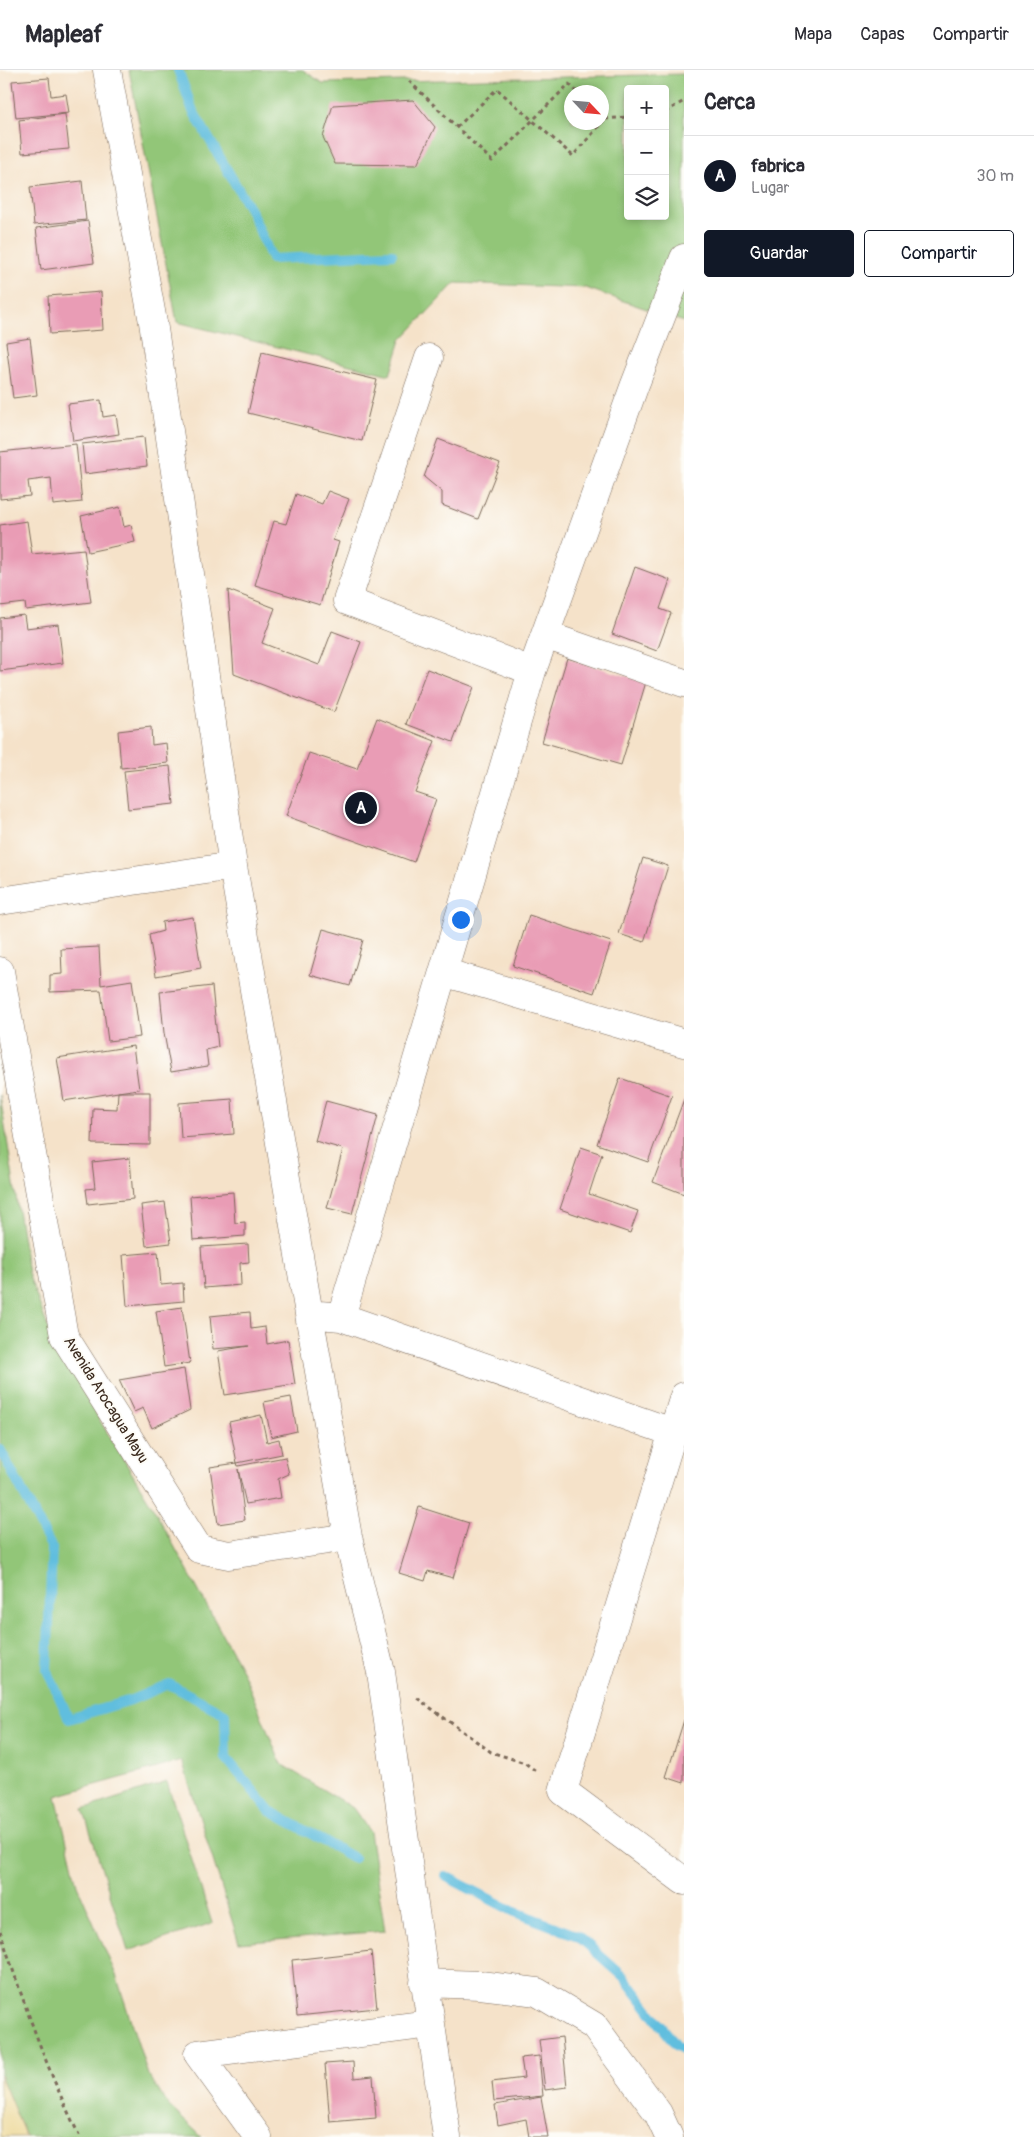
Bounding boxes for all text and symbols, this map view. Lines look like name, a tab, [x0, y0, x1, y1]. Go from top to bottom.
text: Mapleaf	[25, 20, 103, 49]
text: Mapa	[794, 23, 832, 46]
text: Capas	[860, 23, 905, 46]
text: Compartir	[933, 23, 1009, 46]
north arrow	[564, 85, 609, 130]
map controls	[624, 85, 669, 220]
button: +	[624, 85, 669, 130]
text: Cerca	[704, 89, 755, 116]
button: −	[624, 130, 669, 175]
text: fabrica	[751, 154, 805, 178]
text: A	[715, 166, 725, 186]
text: 30 m	[976, 166, 1014, 186]
button: layers	[624, 175, 669, 220]
text: Lugar	[751, 178, 789, 198]
button: Guardar	[704, 230, 854, 277]
button: Compartir	[864, 230, 1014, 277]
pin: A	[345, 789, 377, 827]
your location	[448, 907, 474, 933]
street label: Avenida Arocagua Mayu	[59, 1333, 153, 1467]

